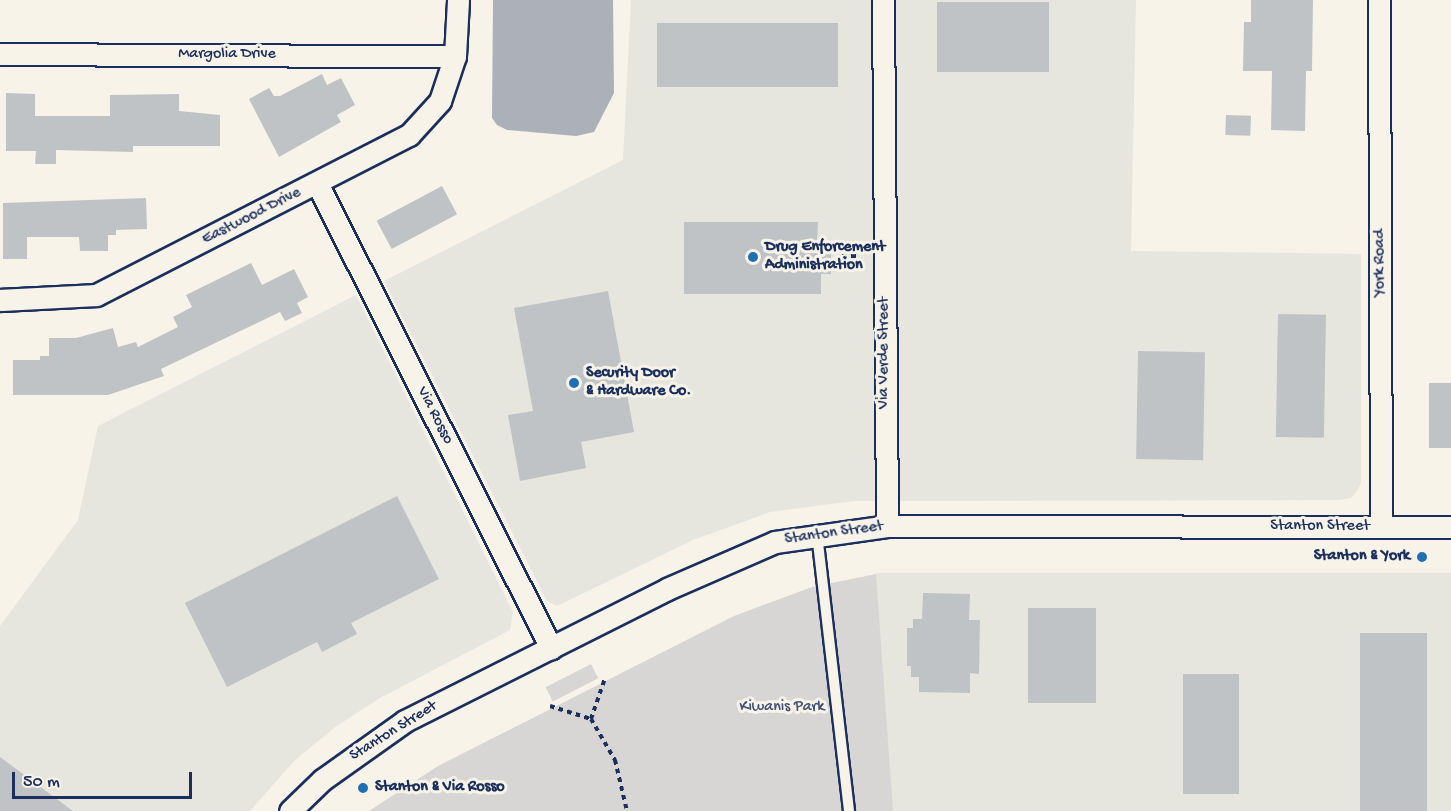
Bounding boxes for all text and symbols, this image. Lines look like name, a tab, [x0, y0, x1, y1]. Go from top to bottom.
street label: Margolia Drive	[178, 45, 276, 65]
street label: Eastwood Drive	[199, 184, 305, 250]
street label: York Road	[1371, 229, 1391, 297]
place label: Drug Enforcement Administration	[765, 238, 885, 276]
marker: Drug Enforcement Administration	[746, 250, 760, 264]
street label: Via Verde Street	[875, 297, 895, 409]
place label: Security Door & Hardware Co.	[586, 364, 691, 402]
marker: Security Door & Hardware Co.	[567, 376, 581, 390]
street label: Via Rosso	[411, 384, 457, 448]
street label: Stanton Street	[1270, 517, 1370, 537]
street label: Stanton Street	[783, 518, 885, 550]
place label: Stanton & York	[1314, 547, 1410, 567]
marker: Stanton & York	[1415, 550, 1429, 564]
street label: Stanton Street	[347, 698, 441, 766]
park label: Kiwanis Park	[740, 698, 824, 718]
scale bar	[15, 760, 195, 798]
text: 50 m	[23, 772, 60, 793]
place label: Stanton & Via Rosso	[375, 778, 505, 798]
marker: Stanton & Via Rosso	[356, 781, 370, 795]

